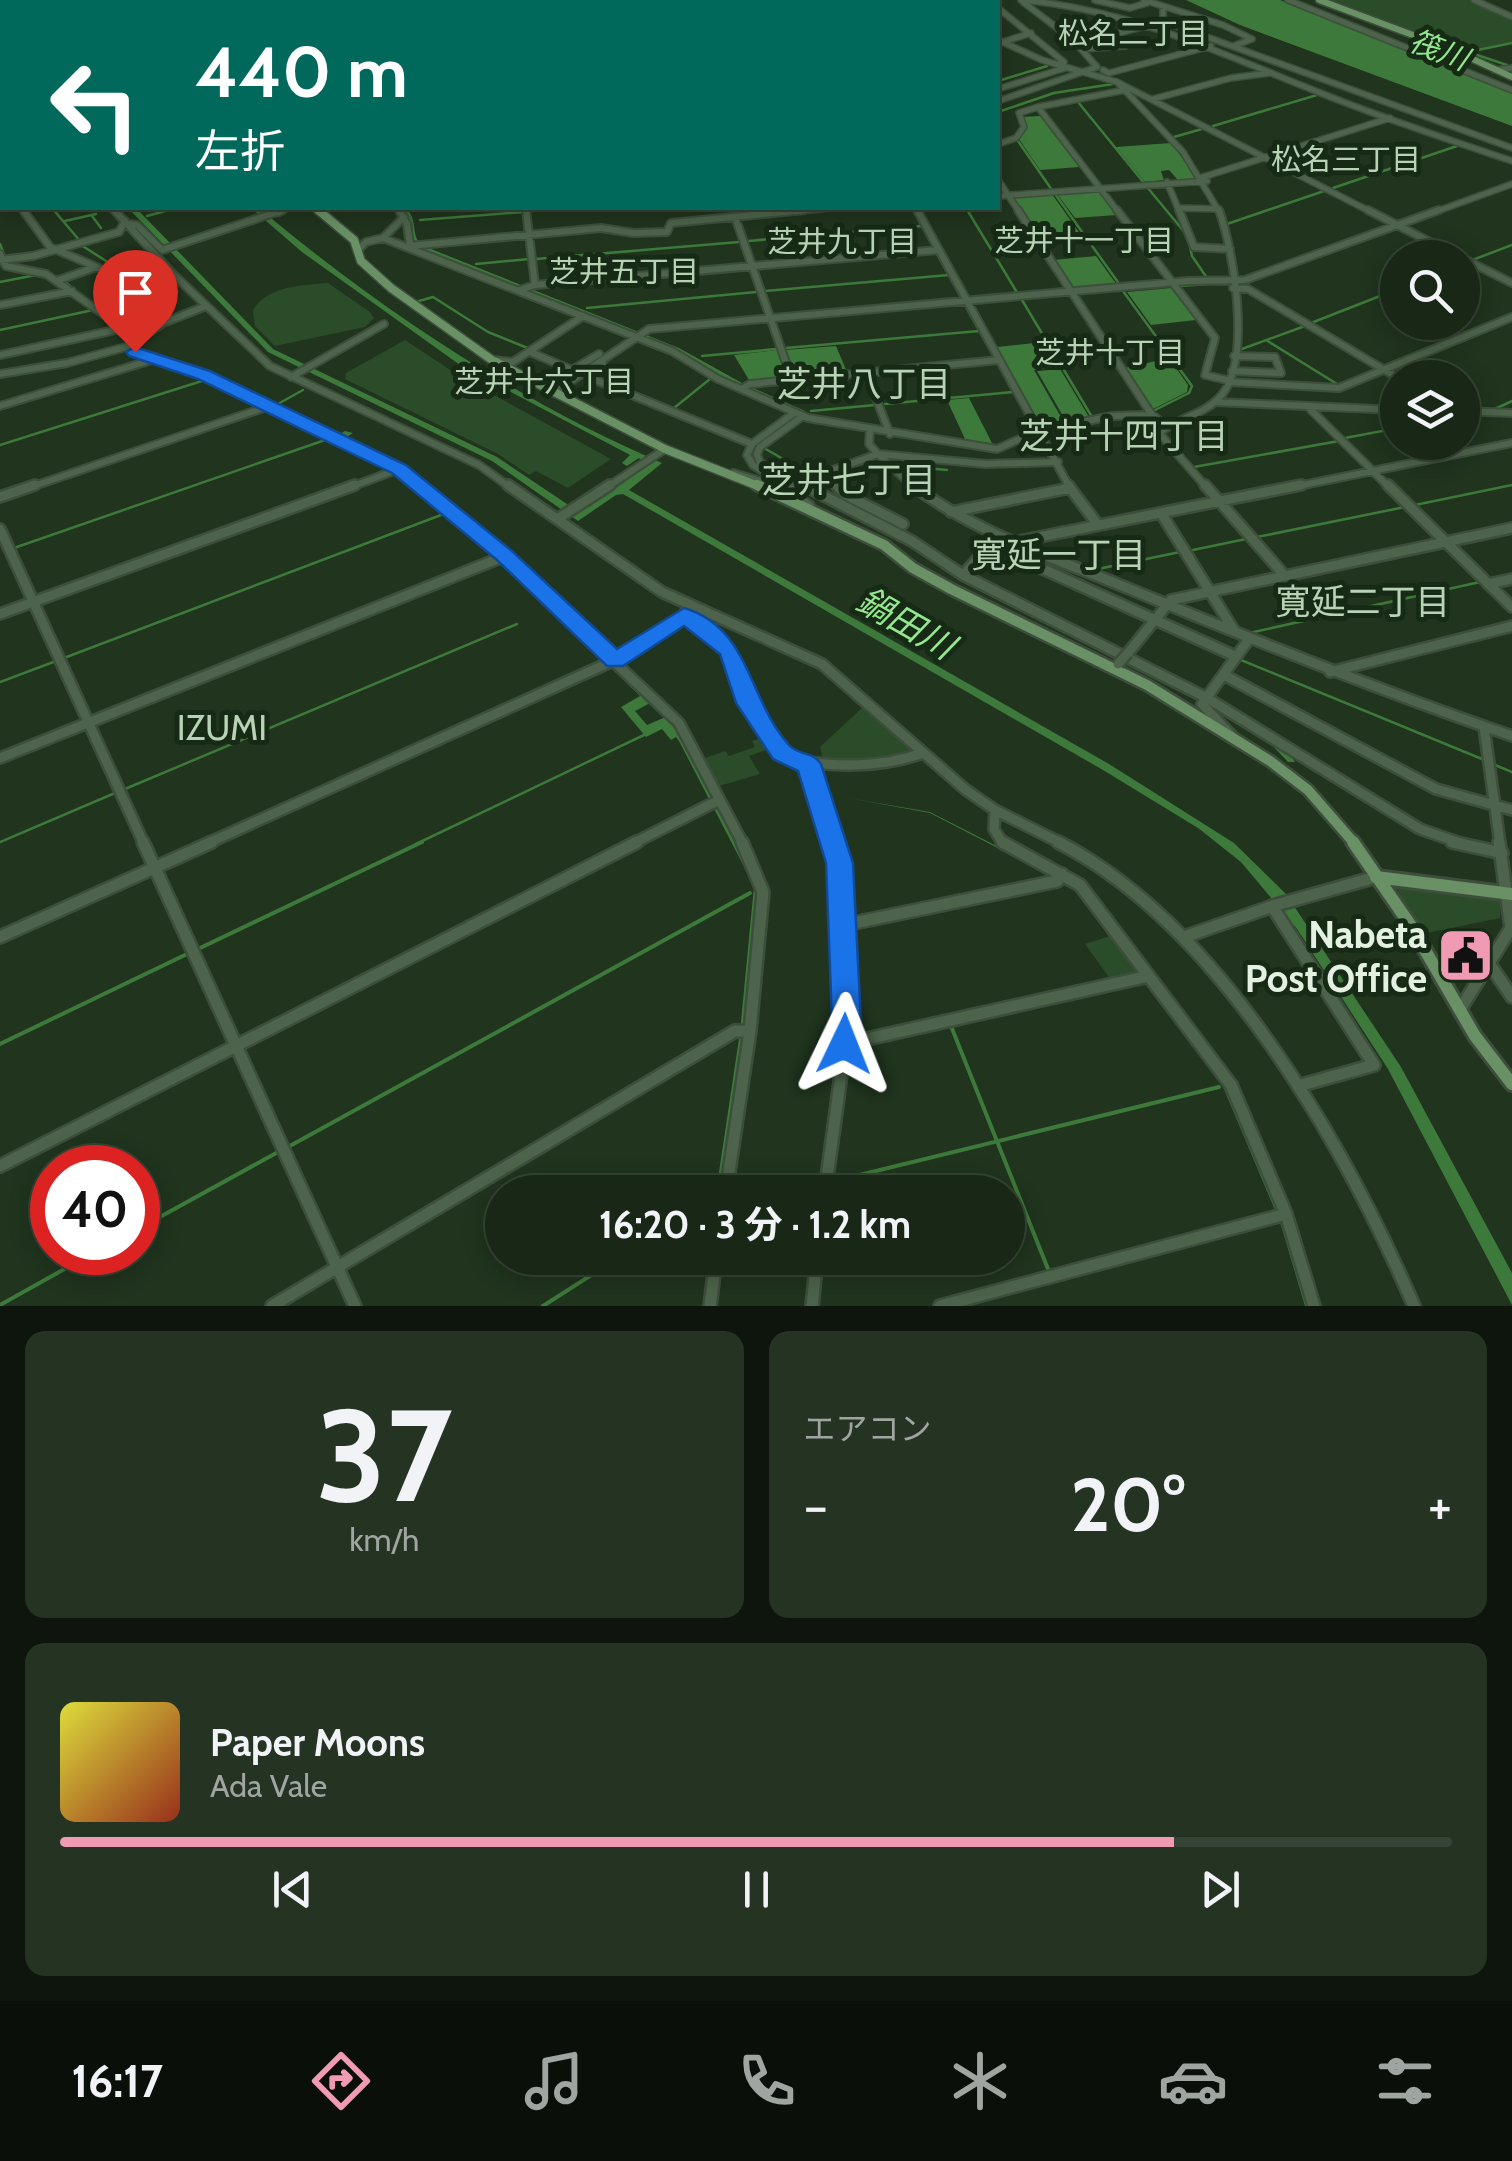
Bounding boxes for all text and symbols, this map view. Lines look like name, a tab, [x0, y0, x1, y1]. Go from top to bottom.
district label: 松名二丁目	[1058, 15, 1208, 52]
water label: 筏川	[1404, 22, 1476, 79]
text: 440 m	[195, 29, 408, 115]
icon: left	[30, 40, 160, 170]
text: 左折	[195, 124, 285, 178]
district label: 松名三丁目	[1271, 141, 1421, 178]
district label: 芝井十一丁目	[994, 222, 1174, 259]
district label: 芝井九丁目	[767, 223, 917, 260]
map controls	[1380, 240, 1480, 460]
button: search	[1380, 240, 1480, 340]
pin	[93, 250, 178, 353]
district label: 芝井五丁目	[549, 253, 699, 290]
icon: arrive	[108, 265, 163, 320]
district label: 芝井十丁目	[1035, 334, 1185, 371]
button: layers	[1380, 360, 1480, 460]
district label: 芝井八丁目	[776, 362, 952, 405]
district label: 芝井十六丁目	[454, 363, 634, 400]
district label: 芝井十四丁目	[1019, 414, 1229, 457]
district label: 芝井七丁目	[761, 458, 937, 501]
district label: 寛延一丁目	[971, 533, 1147, 576]
water label: 鍋田川	[850, 578, 966, 670]
district label: 寛延二丁目	[1275, 580, 1451, 623]
district label: IZUMI	[177, 706, 267, 749]
place label: Nabeta Post Office	[1245, 911, 1427, 1002]
public building icon: Nabeta Post Office	[1436, 926, 1496, 986]
position arrow	[792, 992, 896, 1096]
speed limit sign: 40	[30, 1145, 160, 1275]
text: 16:20 · 3 分 · 1.2 km	[599, 1201, 911, 1248]
text: 37	[316, 1376, 452, 1534]
text: エアコン	[804, 1409, 932, 1448]
text: 20°	[1071, 1459, 1185, 1550]
text: −	[804, 1472, 828, 1539]
text: +	[1428, 1472, 1452, 1539]
text: km/h	[349, 1520, 419, 1559]
text: Paper Moons	[210, 1719, 425, 1766]
text: Ada Vale	[210, 1766, 327, 1805]
icon: previous	[265, 1862, 320, 1917]
icon: pause	[729, 1862, 784, 1917]
icon: next	[1193, 1862, 1248, 1917]
icon: directions	[306, 2046, 376, 2116]
icon: music	[519, 2046, 589, 2116]
icon: phone	[732, 2046, 802, 2116]
icon: climate	[945, 2046, 1015, 2116]
icon: car	[1158, 2046, 1228, 2116]
icon: filters	[1370, 2046, 1440, 2116]
text: 16:17	[71, 2054, 163, 2108]

